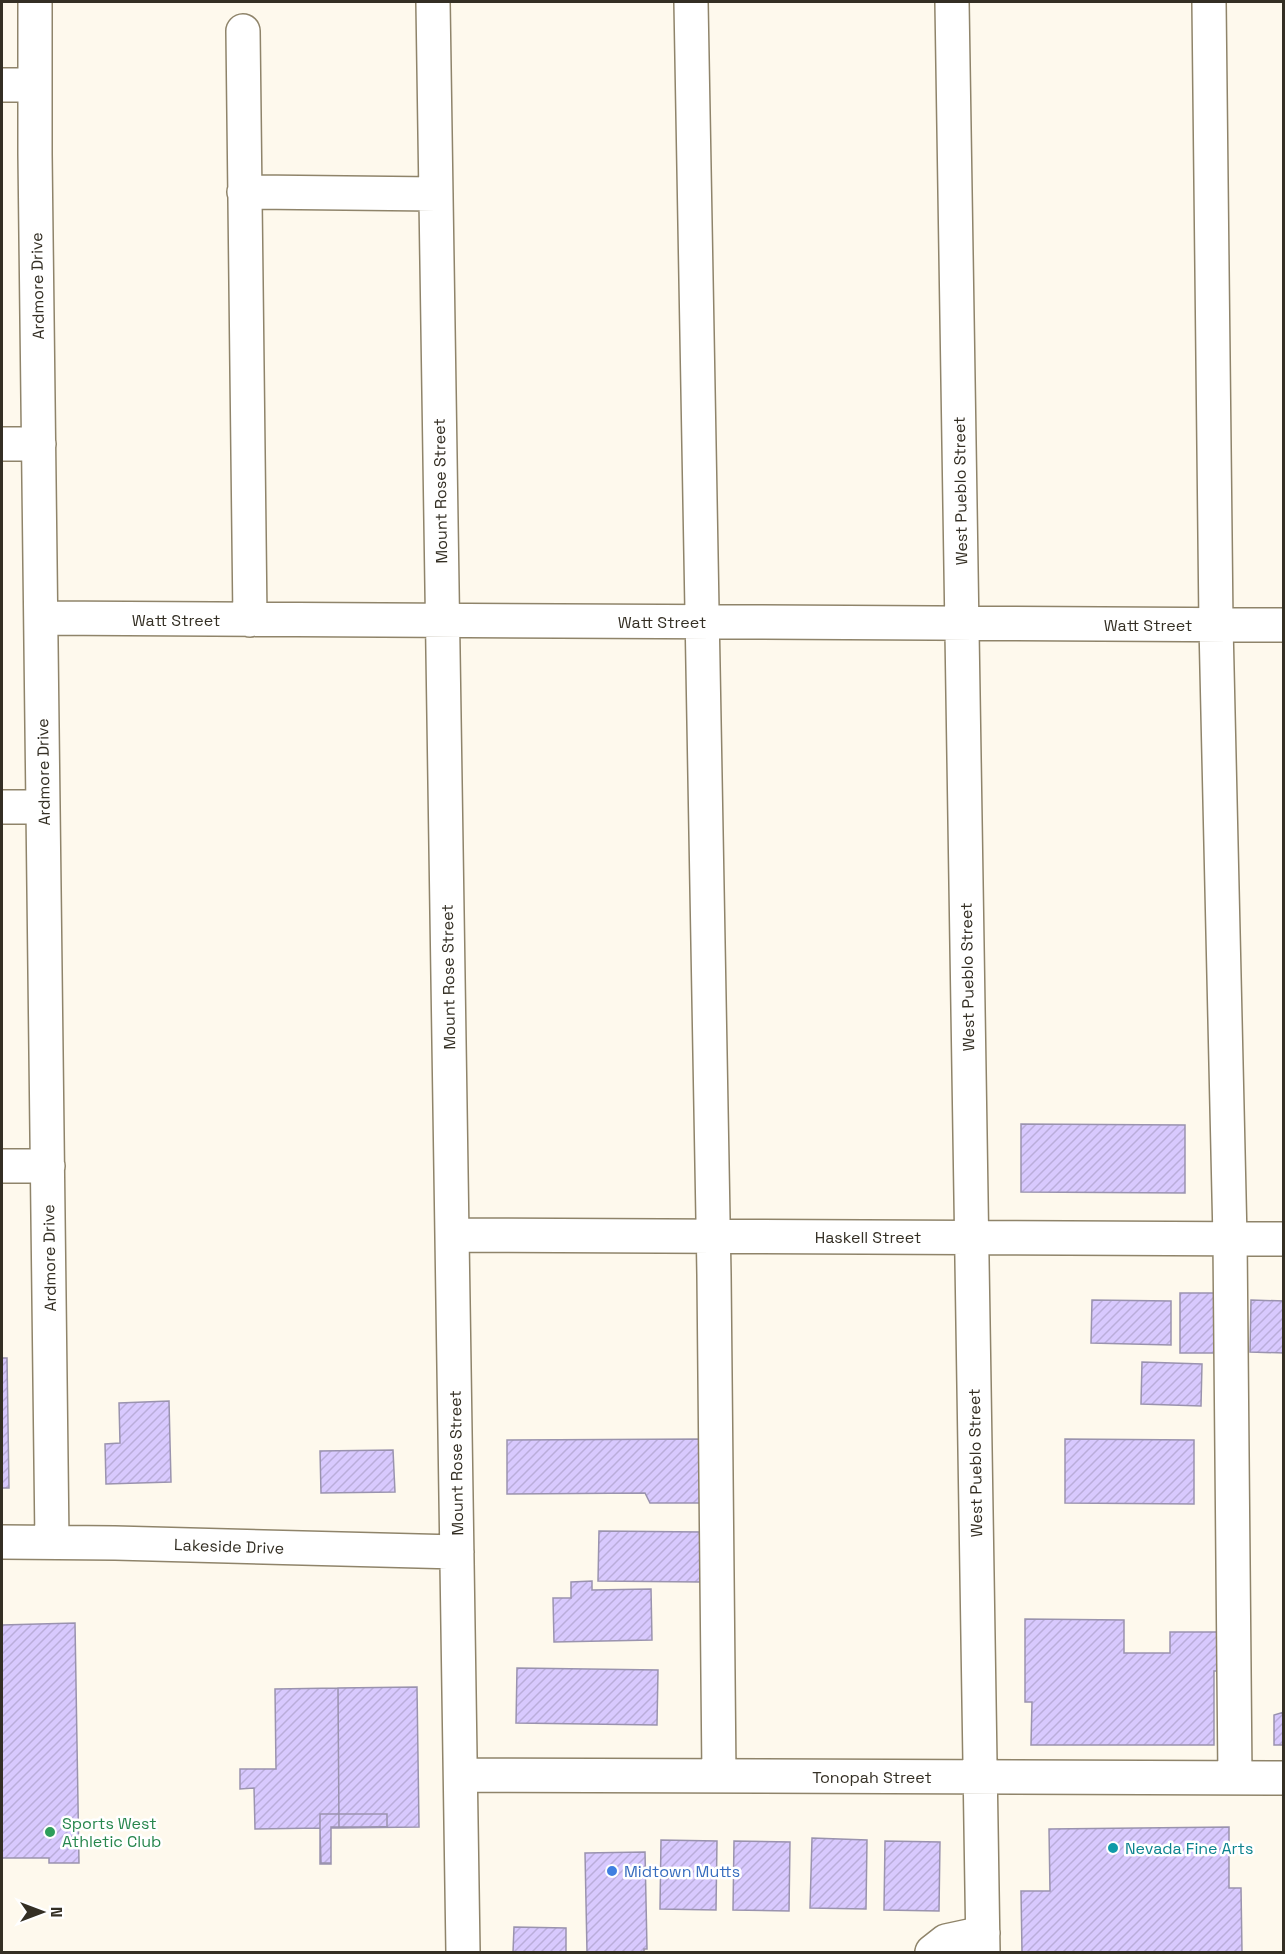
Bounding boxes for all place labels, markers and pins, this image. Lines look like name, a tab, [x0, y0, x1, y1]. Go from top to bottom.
place label: Sports West Athletic Club	[62, 1813, 161, 1852]
marker: Sports West Athletic Club	[43, 1825, 57, 1839]
place label: Nevada Fine Arts	[1125, 1838, 1253, 1859]
marker: Nevada Fine Arts	[1106, 1841, 1120, 1855]
place label: Midtown Mutts	[624, 1861, 740, 1882]
marker: Midtown Mutts	[605, 1864, 619, 1878]

